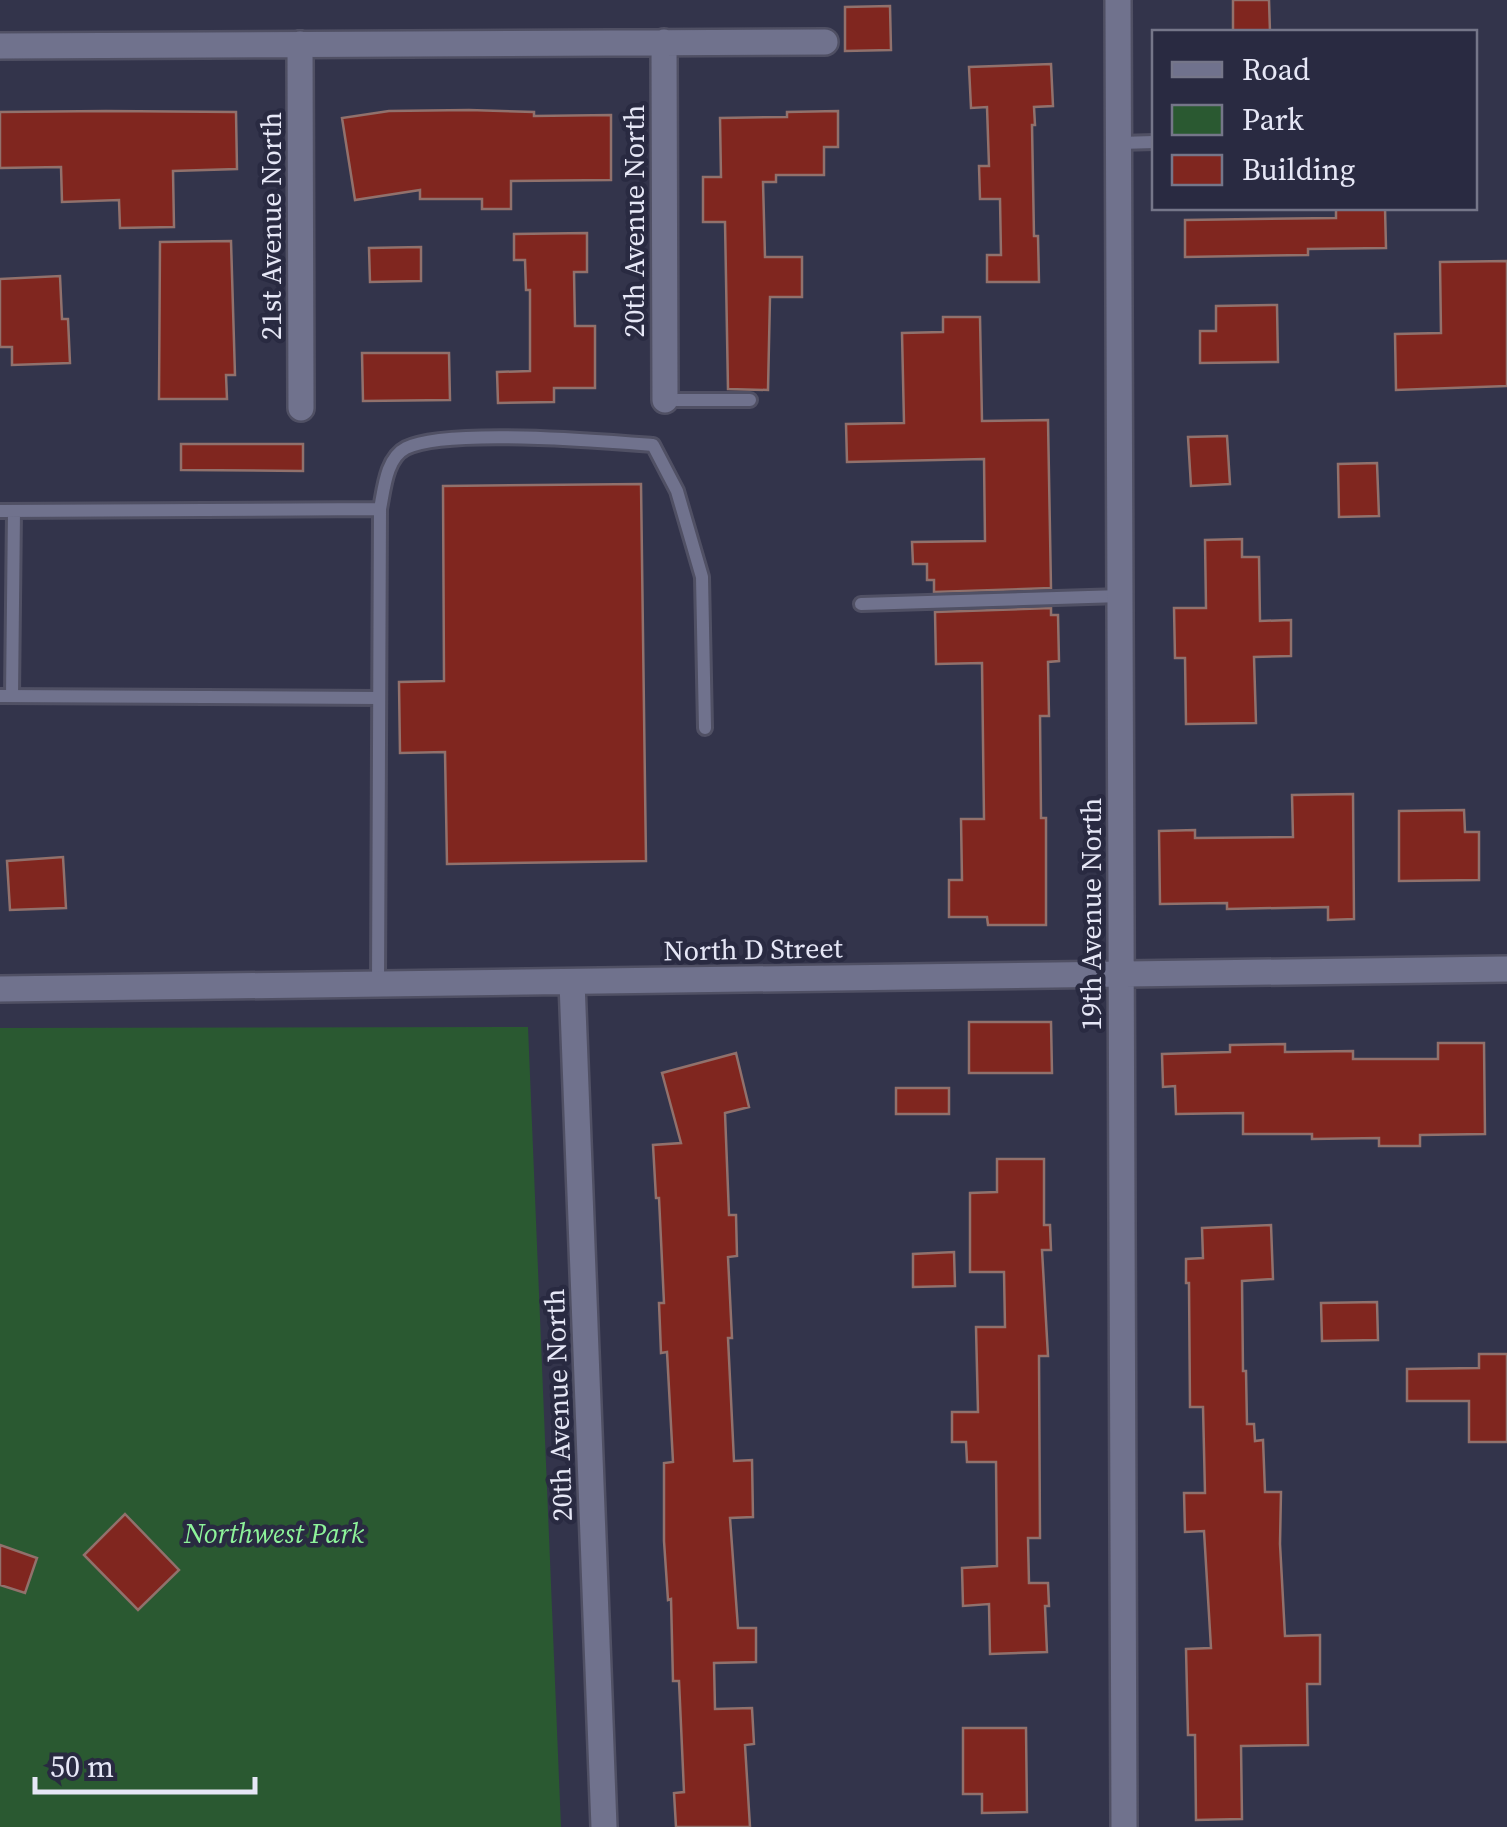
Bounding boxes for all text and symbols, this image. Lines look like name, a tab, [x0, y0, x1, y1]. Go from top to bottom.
legend	[1152, 30, 1477, 210]
text: Road	[1242, 49, 1310, 90]
text: Park	[1242, 99, 1304, 140]
street label: 20th Avenue North	[615, 105, 653, 337]
street label: 21st Avenue North	[252, 112, 290, 340]
text: Building	[1242, 149, 1355, 190]
street label: 19th Avenue North	[1072, 798, 1110, 1030]
street label: North D Street	[663, 928, 844, 970]
street label: 20th Avenue North	[535, 1288, 581, 1522]
park label: Northwest Park	[183, 1514, 365, 1552]
scale bar	[35, 1732, 255, 1794]
text: 50 m	[50, 1746, 114, 1787]

